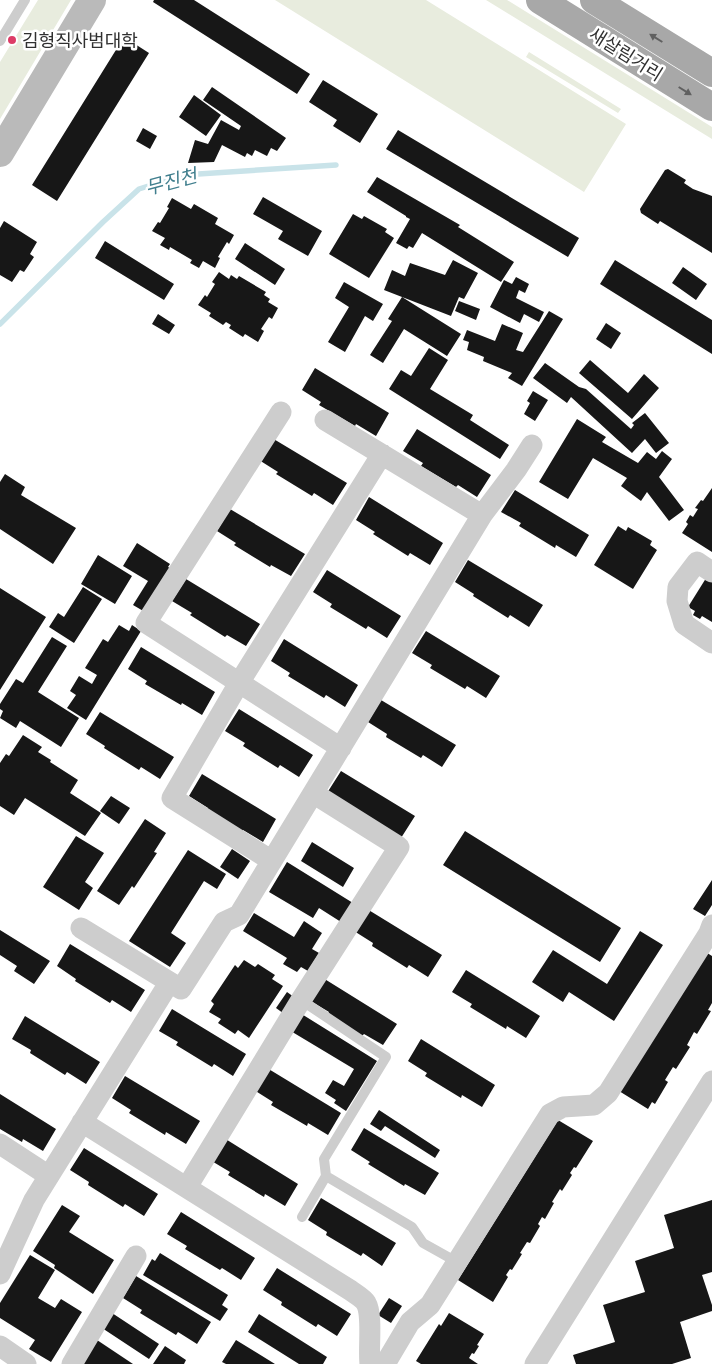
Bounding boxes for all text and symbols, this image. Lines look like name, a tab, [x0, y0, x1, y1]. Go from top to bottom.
street label: 새살림거리	[585, 22, 667, 86]
place label: 김형직사범대학	[22, 29, 138, 52]
marker: 김형직사범대학	[6, 34, 18, 46]
one-way arrow	[649, 34, 662, 43]
one-way arrow	[679, 86, 692, 95]
water label: 무진천	[142, 163, 201, 201]

